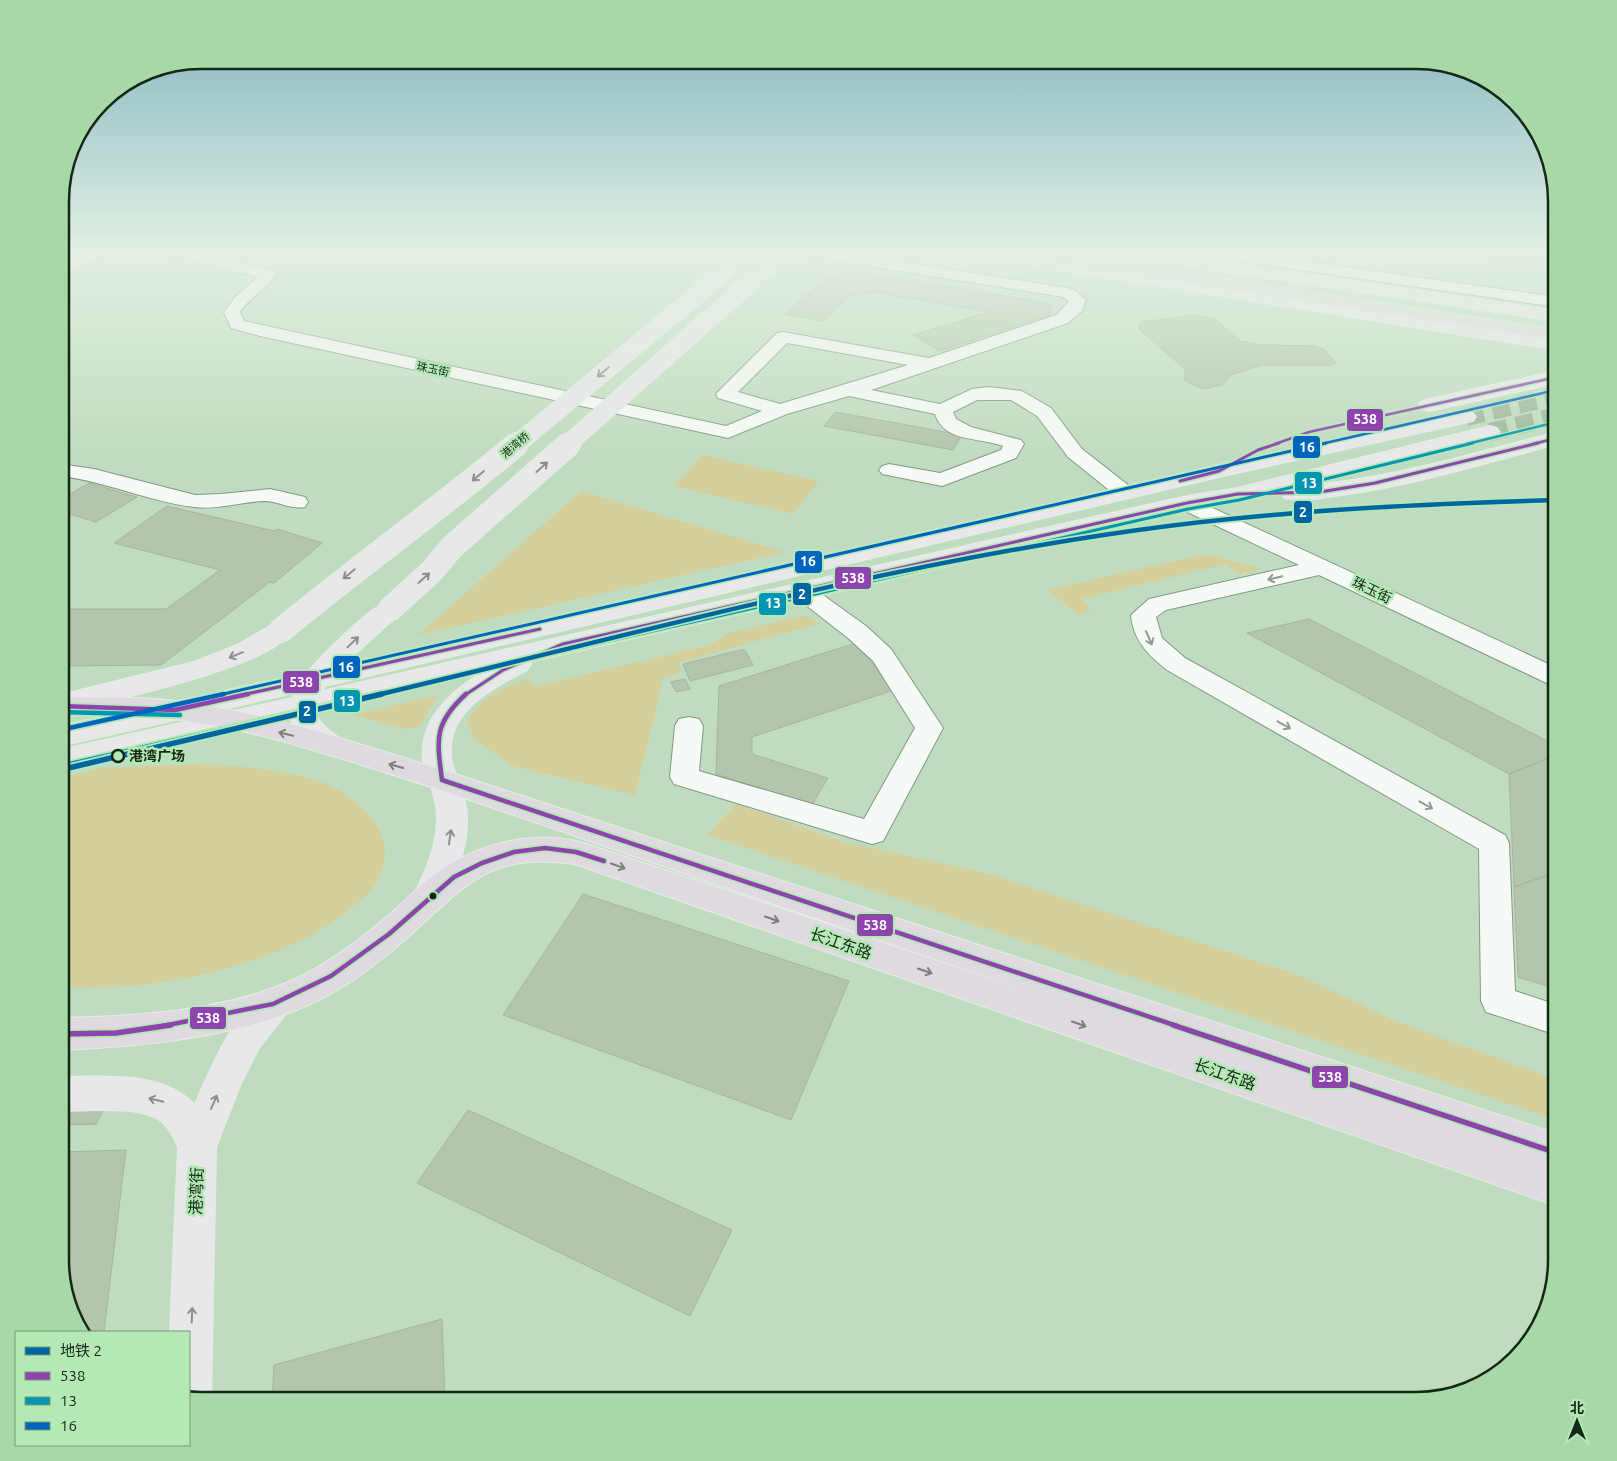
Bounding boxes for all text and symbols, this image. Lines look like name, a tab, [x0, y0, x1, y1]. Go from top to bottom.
street label: 珠玉街	[416, 360, 450, 378]
one-way arrow	[597, 367, 610, 378]
line badge: 538	[1346, 408, 1384, 432]
text: 538	[1353, 411, 1377, 427]
street label: 港湾桥	[499, 430, 531, 460]
line badge: 16	[1292, 435, 1321, 459]
text: 16	[1299, 439, 1315, 455]
one-way arrow	[536, 461, 549, 473]
one-way arrow	[472, 470, 485, 481]
line badge: 13	[1294, 471, 1323, 495]
text: 13	[1301, 475, 1317, 491]
line badge: 2	[1293, 500, 1313, 524]
text: 2	[1299, 504, 1307, 520]
line badge: 16	[794, 550, 823, 574]
text: 16	[800, 553, 816, 569]
line badge: 538	[834, 566, 872, 590]
one-way arrow	[343, 569, 356, 580]
text: 538	[841, 570, 865, 586]
one-way arrow	[417, 572, 430, 584]
one-way arrow	[1268, 574, 1284, 583]
street label: 珠玉街	[1350, 574, 1394, 606]
line badge: 2	[792, 582, 812, 606]
text: 2	[798, 586, 806, 602]
line badge: 13	[758, 592, 787, 616]
text: 13	[765, 595, 781, 611]
one-way arrow	[1144, 630, 1154, 645]
one-way arrow	[346, 637, 359, 649]
one-way arrow	[229, 651, 244, 660]
line badge: 16	[332, 655, 361, 679]
text: 16	[338, 659, 354, 675]
line badge: 538	[282, 670, 320, 694]
text: 538	[289, 674, 313, 690]
line badge: 13	[333, 689, 361, 713]
text: 13	[339, 693, 355, 709]
line badge: 2	[298, 700, 317, 724]
text: 2	[303, 703, 311, 719]
one-way arrow	[1276, 721, 1291, 730]
one-way arrow	[278, 729, 294, 738]
place label: 港湾广场	[129, 748, 185, 764]
marker: 港湾广场	[111, 749, 125, 763]
one-way arrow	[388, 760, 404, 770]
one-way arrow	[1418, 800, 1432, 810]
one-way arrow	[445, 830, 455, 846]
one-way arrow	[610, 862, 625, 871]
unlabelled marker	[428, 891, 438, 901]
line badge: 538	[856, 913, 894, 937]
one-way arrow	[763, 915, 779, 924]
text: 538	[863, 917, 887, 933]
street label: 长江东路	[808, 924, 874, 962]
one-way arrow	[917, 967, 933, 977]
line badge: 538	[189, 1006, 227, 1030]
text: 538	[196, 1010, 220, 1026]
one-way arrow	[1071, 1020, 1086, 1029]
street label: 长江东路	[1192, 1055, 1258, 1093]
line badge: 538	[1311, 1065, 1349, 1089]
text: 538	[1318, 1069, 1342, 1085]
one-way arrow	[210, 1094, 219, 1109]
one-way arrow	[148, 1095, 164, 1104]
street label: 港湾街	[186, 1167, 206, 1215]
one-way arrow	[187, 1307, 196, 1323]
legend	[15, 1331, 190, 1446]
text: 地铁 2	[60, 1342, 102, 1359]
text: 538	[60, 1367, 85, 1384]
text: 13	[60, 1392, 77, 1409]
north arrow	[1552, 1396, 1602, 1446]
text: 北	[1570, 1400, 1584, 1416]
text: 16	[60, 1417, 77, 1434]

